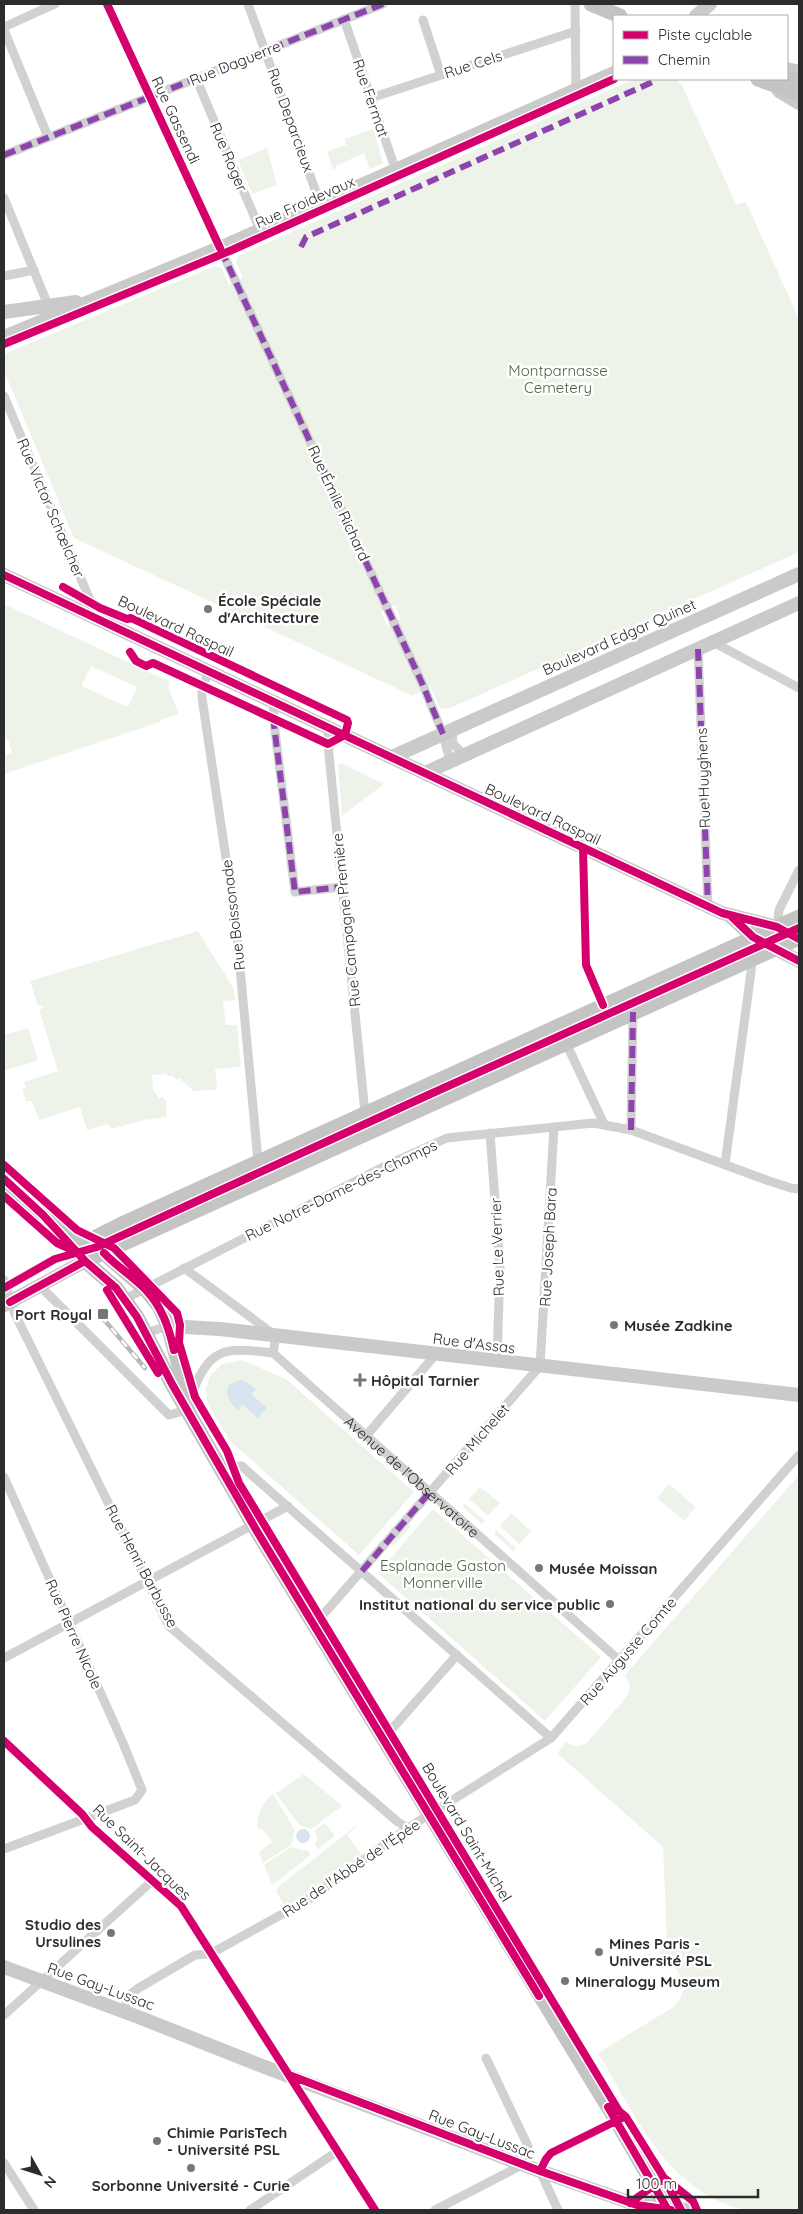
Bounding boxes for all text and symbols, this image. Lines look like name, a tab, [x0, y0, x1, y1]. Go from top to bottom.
legend	[613, 15, 788, 80]
text: Piste cyclable	[658, 25, 752, 44]
street label: Rue Daguerre	[187, 36, 283, 90]
street label: Rue Cels	[442, 46, 504, 82]
text: Chemin	[658, 50, 710, 69]
street label: Rue Fermat	[349, 56, 393, 140]
street label: Rue Deparcieux	[263, 65, 319, 175]
street label: Rue Gassendi	[147, 73, 205, 167]
street label: Rue Roger	[206, 120, 252, 195]
street label: Rue Froidevaux	[252, 172, 358, 232]
park label: Montparnasse Cemetery	[508, 361, 608, 397]
street label: Rue Victor Schœlcher	[13, 435, 89, 581]
street label: Rue Émile Richard	[304, 442, 374, 564]
street label: Boulevard Raspail	[115, 591, 237, 661]
place label: École Spéciale d'Architecture	[218, 591, 322, 627]
street label: Boulevard Edgar Quinet	[539, 595, 699, 679]
marker: École Spéciale d'Architecture	[202, 603, 214, 615]
street label: Rue Huyghens	[692, 727, 714, 829]
street label: Boulevard Raspail	[482, 779, 604, 849]
street label: Rue Campagne Première	[327, 832, 365, 1008]
street label: Rue Boissonade	[217, 859, 249, 971]
street label: Rue Notre-Dame-des-Champs	[242, 1135, 440, 1245]
street label: Rue Joseph Bara	[535, 1187, 561, 1307]
street label: Rue Le Verrier	[486, 1197, 508, 1297]
place label: Port Royal	[15, 1305, 92, 1324]
marker: Port Royal	[96, 1307, 110, 1321]
place label: Musée Zadkine	[624, 1316, 733, 1335]
marker: Musée Zadkine	[608, 1319, 620, 1331]
street label: Rue d'Assas	[432, 1329, 516, 1357]
place label: Hôpital Tarnier	[371, 1371, 480, 1390]
marker: Hôpital Tarnier	[353, 1373, 367, 1387]
street label: Rue Michelet	[441, 1399, 513, 1479]
street label: Avenue de l'Observatoire	[341, 1411, 484, 1541]
street label: Rue Henri Barbusse	[101, 1501, 183, 1631]
park label: Esplanade Gaston Monnerville	[380, 1556, 506, 1592]
place label: Musée Moissan	[549, 1559, 657, 1578]
marker: Musée Moissan	[533, 1562, 545, 1574]
street label: Rue Pierre Nicole	[41, 1576, 107, 1692]
street label: Rue Auguste Comte	[576, 1593, 680, 1709]
place label: Institut national du service public	[359, 1595, 600, 1614]
marker: Institut national du service public	[604, 1598, 616, 1610]
street label: Boulevard Saint-Michel	[418, 1759, 516, 1905]
street label: Rue Saint-Jacques	[89, 1800, 195, 1904]
street label: Rue de l'Abbé de l'Épée	[279, 1815, 423, 1921]
place label: Studio des Ursulines	[25, 1915, 101, 1951]
marker: Studio des Ursulines	[105, 1927, 117, 1939]
place label: Mines Paris - Université PSL	[609, 1934, 712, 1970]
marker: Mines Paris - Université PSL	[593, 1946, 605, 1958]
street label: Rue Gay-Lussac	[45, 1958, 157, 2014]
place label: Mineralogy Museum	[575, 1972, 720, 1991]
marker: Mineralogy Museum	[559, 1975, 571, 1987]
street label: Rue Gay-Lussac	[426, 2105, 538, 2163]
place label: Chimie ParisTech - Université PSL	[167, 2123, 287, 2159]
marker: Chimie ParisTech - Université PSL	[151, 2135, 163, 2147]
north arrow	[15, 2149, 65, 2199]
marker: Sorbonne Université - Curie	[185, 2162, 197, 2174]
scale bar	[628, 2166, 758, 2198]
text: N	[40, 2173, 60, 2192]
text: 100 m	[636, 2174, 677, 2193]
place label: Sorbonne Université - Curie	[92, 2176, 290, 2195]

